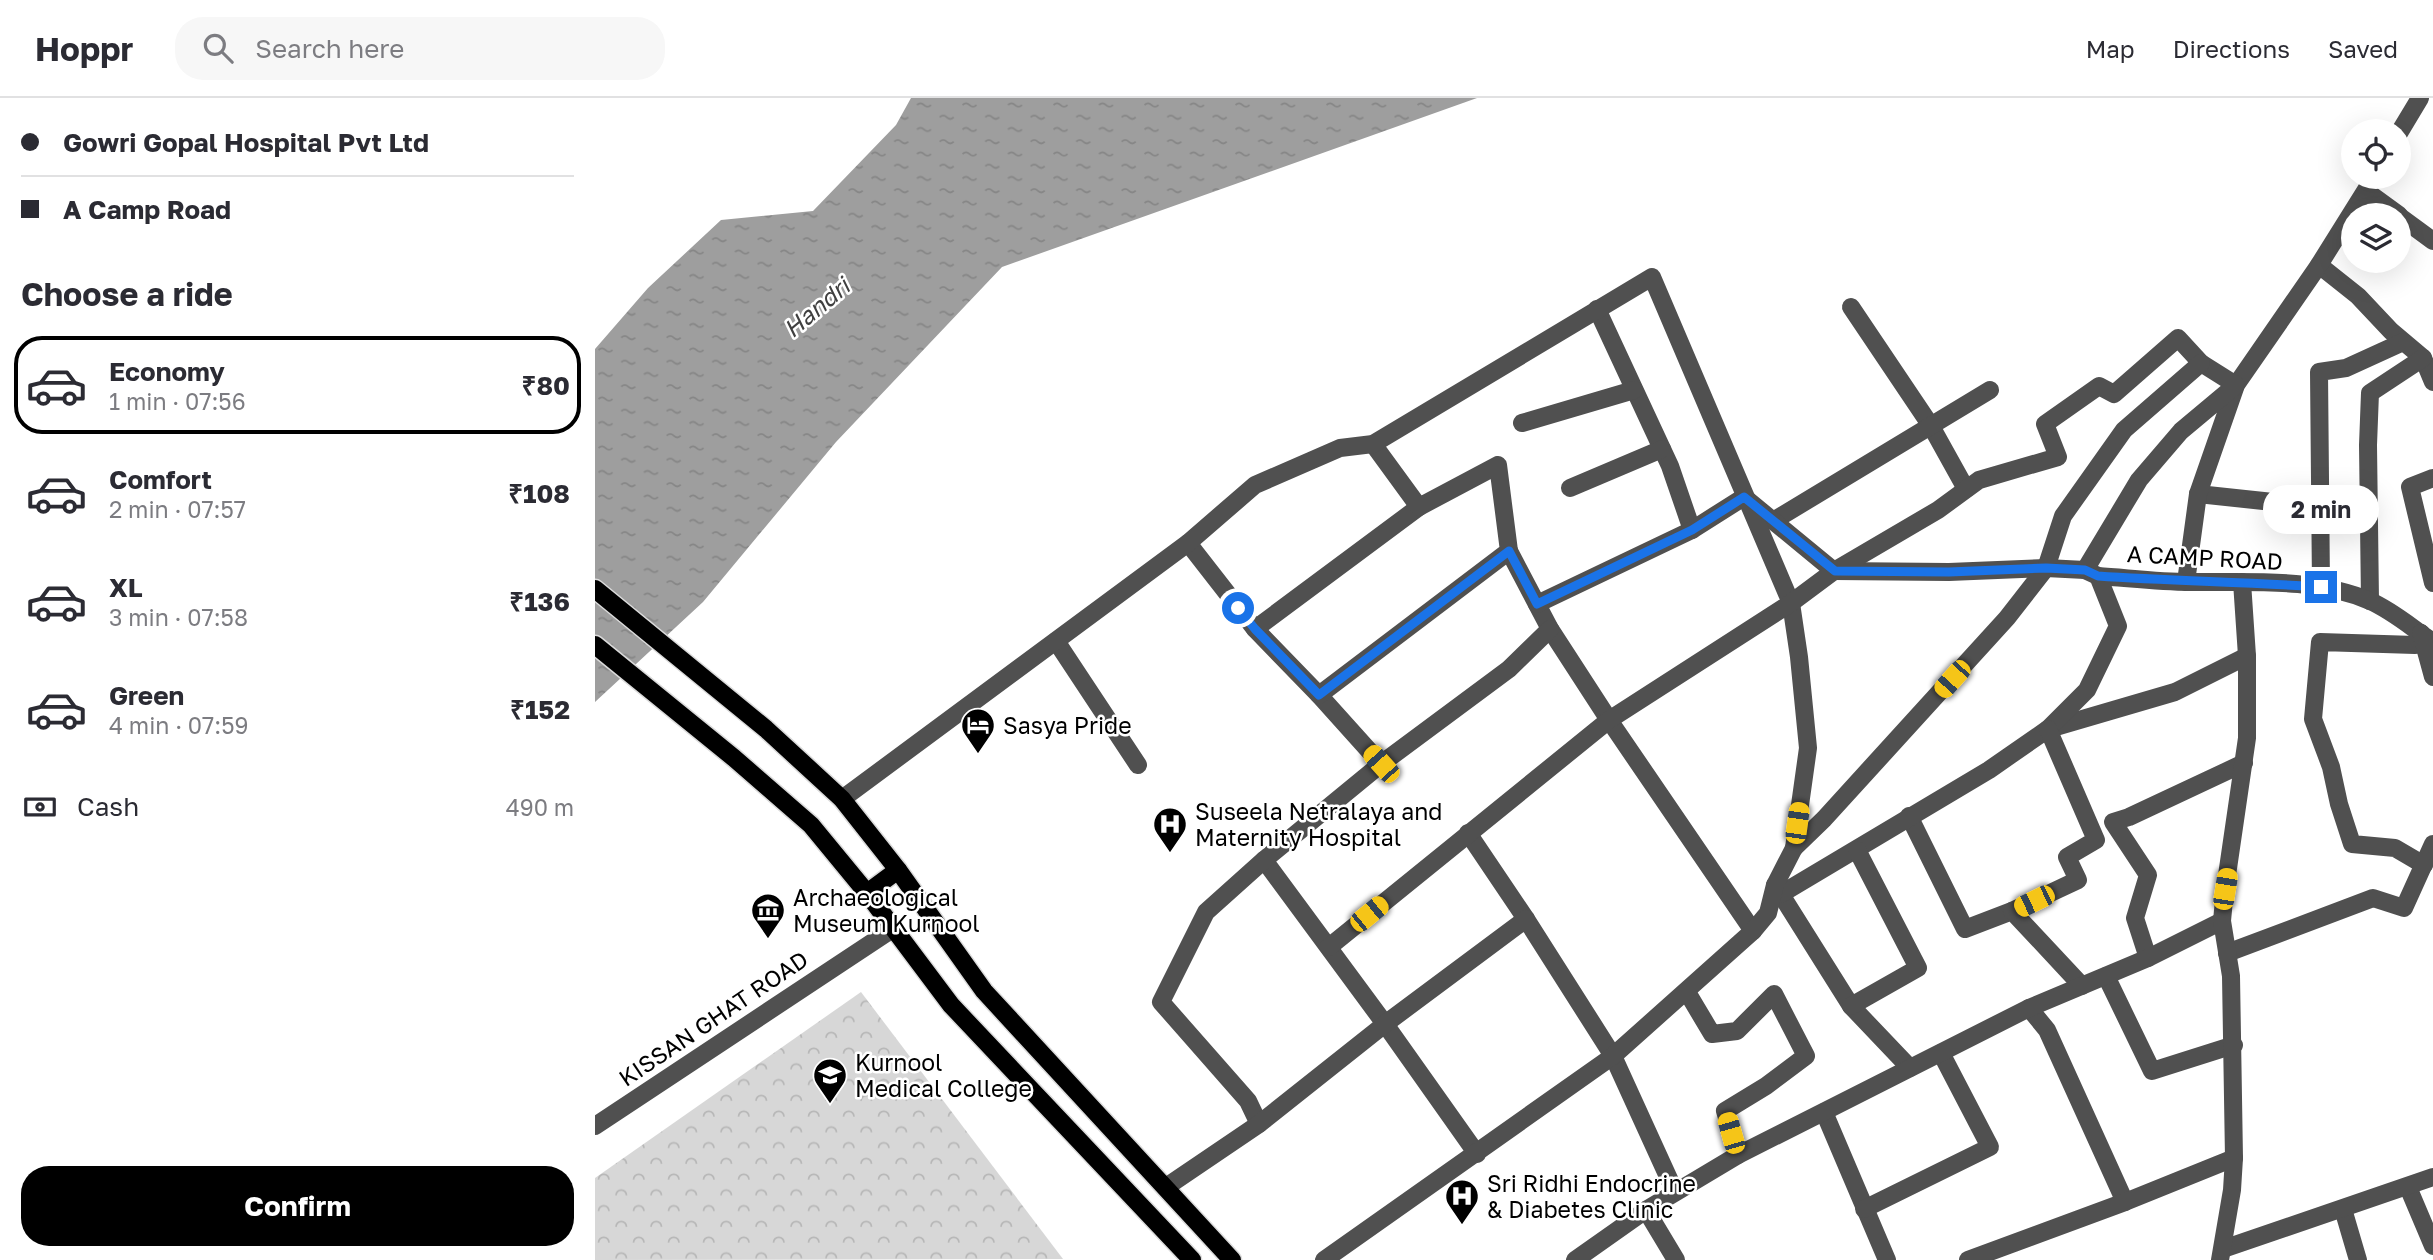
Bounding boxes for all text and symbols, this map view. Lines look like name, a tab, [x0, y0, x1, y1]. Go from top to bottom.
search box	[175, 17, 665, 80]
text: Hoppr	[35, 29, 133, 68]
icon: search	[199, 29, 237, 67]
text: Search here	[255, 33, 404, 64]
text: Map	[2086, 34, 2135, 63]
text: Directions	[2173, 34, 2290, 63]
text: Saved	[2328, 34, 2398, 63]
map controls	[2341, 119, 2411, 273]
button: locate	[2341, 119, 2411, 189]
text: Gowri Gopal Hospital Pvt Ltd	[63, 127, 429, 158]
text: A Camp Road	[63, 194, 231, 225]
button: layers	[2341, 203, 2411, 273]
water label: Handri	[777, 269, 857, 343]
text: Choose a ride	[21, 275, 233, 313]
icon: car	[25, 354, 88, 417]
text: Economy	[109, 356, 225, 387]
text: ₹80	[522, 370, 570, 401]
text: 1 min · 07:56	[109, 387, 246, 415]
icon: car	[25, 462, 88, 525]
text: Comfort	[109, 464, 212, 495]
text: ₹108	[508, 478, 570, 509]
callout: 2 min	[2263, 486, 2379, 534]
text: 2 min · 07:57	[109, 495, 246, 523]
text: 2 min	[2291, 495, 2351, 523]
street label: A CAMP ROAD	[2126, 539, 2284, 575]
icon: car	[25, 570, 88, 633]
route end	[2305, 571, 2337, 603]
text: XL	[109, 572, 143, 603]
text: ₹136	[509, 586, 570, 617]
route start	[1222, 592, 1254, 624]
text: 3 min · 07:58	[109, 603, 248, 631]
car	[1931, 656, 1974, 702]
icon: car	[25, 678, 88, 741]
text: Green	[109, 680, 184, 711]
text: ₹152	[510, 694, 570, 725]
hotel icon: Sasya Pride	[959, 706, 997, 755]
text: 4 min · 07:59	[109, 711, 248, 739]
place label: Sasya Pride	[1003, 711, 1132, 739]
car	[1360, 741, 1403, 787]
icon: cash	[21, 788, 59, 826]
text: Cash	[77, 791, 139, 822]
text: 490 m	[506, 793, 574, 821]
place label: Suseela Netralaya and Maternity Hospital	[1195, 797, 1442, 851]
car	[1784, 801, 1811, 845]
hospital icon: Suseela Netralaya and Maternity Hospital	[1151, 805, 1189, 854]
car	[2212, 867, 2239, 911]
car	[2011, 882, 2058, 920]
place label: Archaeological Museum Kurnool	[793, 883, 980, 937]
museum icon: Archaeological Museum Kurnool	[749, 891, 787, 940]
car	[1347, 893, 1392, 935]
street label: KISSAN GHAT ROAD	[613, 944, 813, 1092]
place label: Kurnool Medical College	[855, 1048, 1032, 1102]
school or university icon: Kurnool Medical College	[811, 1056, 849, 1105]
car	[1716, 1110, 1747, 1156]
button: Confirm	[21, 1166, 574, 1246]
place label: Sri Ridhi Endocrine & Diabetes Clinic	[1487, 1169, 1696, 1223]
hospital icon: Sri Ridhi Endocrine & Diabetes Clinic	[1443, 1177, 1481, 1226]

